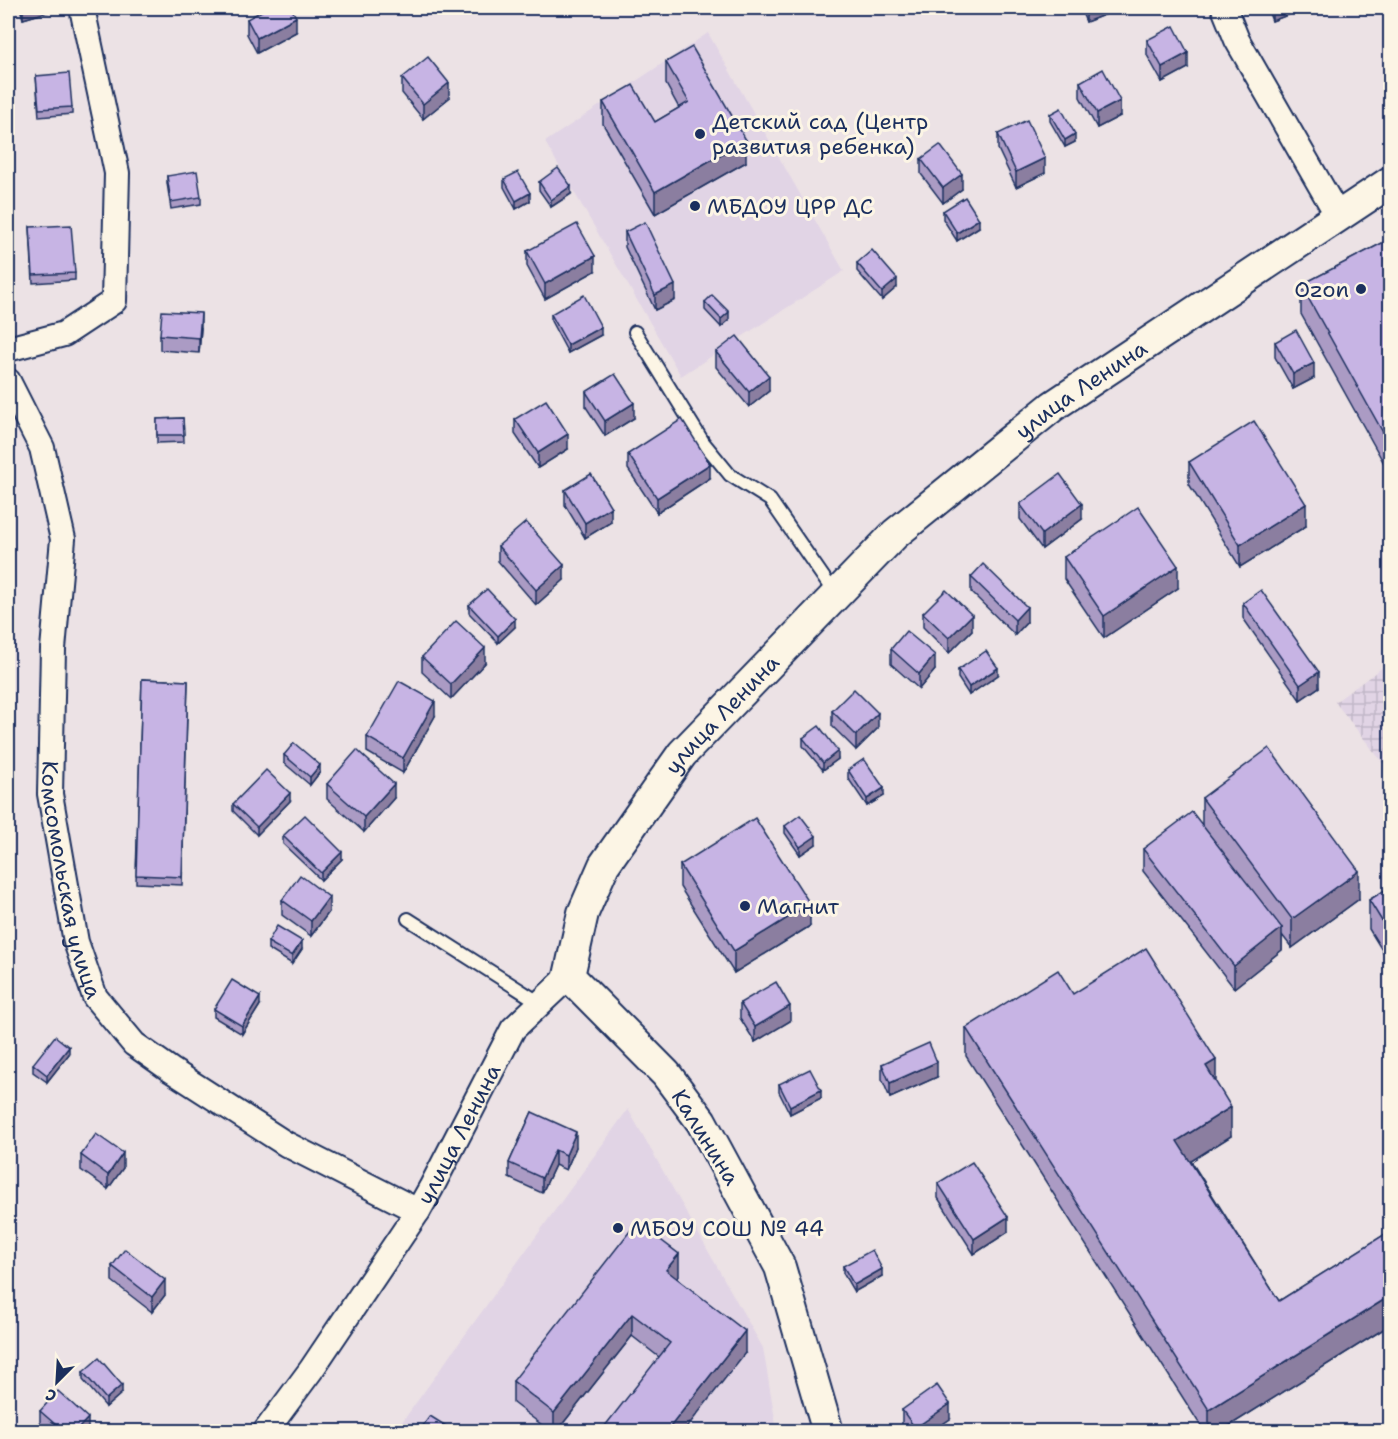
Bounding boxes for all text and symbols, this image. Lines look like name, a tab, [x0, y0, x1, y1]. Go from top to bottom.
place label: Детский сад (Центр развития ребенка)	[712, 107, 928, 161]
marker: Детский сад (Центр развития ребенка)	[693, 127, 707, 141]
place label: МБДОУ ЦРР ДС	[707, 192, 873, 221]
marker: МБДОУ ЦРР ДС	[688, 199, 702, 213]
place label: Ozon	[1294, 275, 1349, 304]
marker: Ozon	[1354, 282, 1368, 296]
street label: улица Ленина	[1009, 333, 1153, 446]
street label: улица Ленина	[658, 648, 786, 780]
street label: Комсомольская улица	[34, 760, 109, 1003]
place label: Магнит	[757, 892, 840, 921]
marker: Магнит	[738, 899, 752, 913]
street label: улица Ленина	[411, 1059, 508, 1210]
street label: Калинина	[665, 1084, 747, 1191]
place label: МБОУ СОШ № 44	[630, 1214, 824, 1243]
marker: МБОУ СОШ № 44	[611, 1221, 625, 1235]
north arrow	[27, 1352, 87, 1412]
text: С	[42, 1384, 60, 1407]

